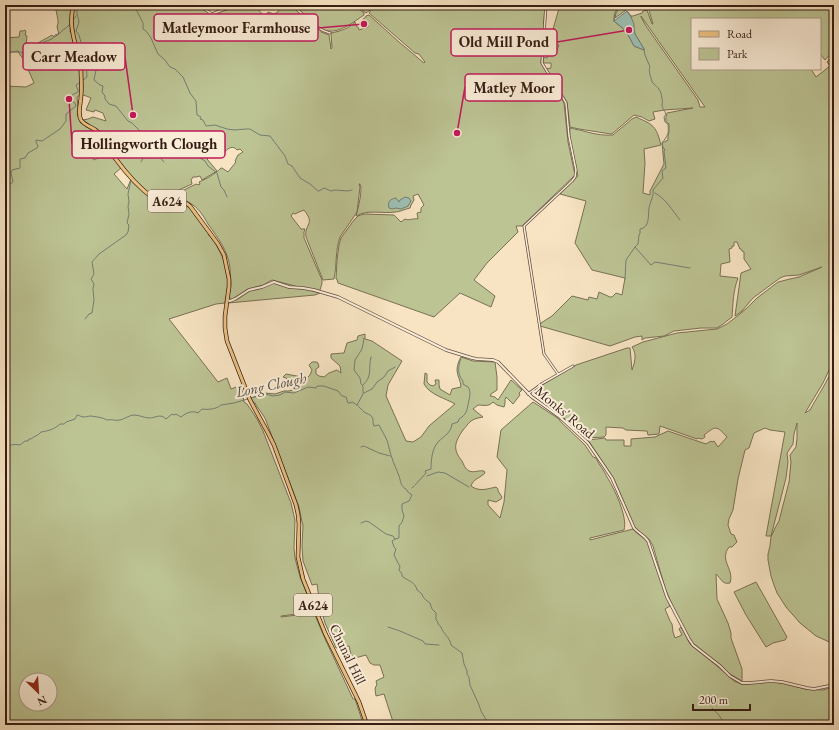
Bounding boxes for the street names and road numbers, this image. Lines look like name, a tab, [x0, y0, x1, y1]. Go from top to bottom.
road number: A624	[148, 190, 186, 212]
street label: Monks' Road	[531, 382, 599, 443]
road number: A624	[294, 594, 332, 616]
street label: Chunal Hill	[326, 621, 371, 688]

